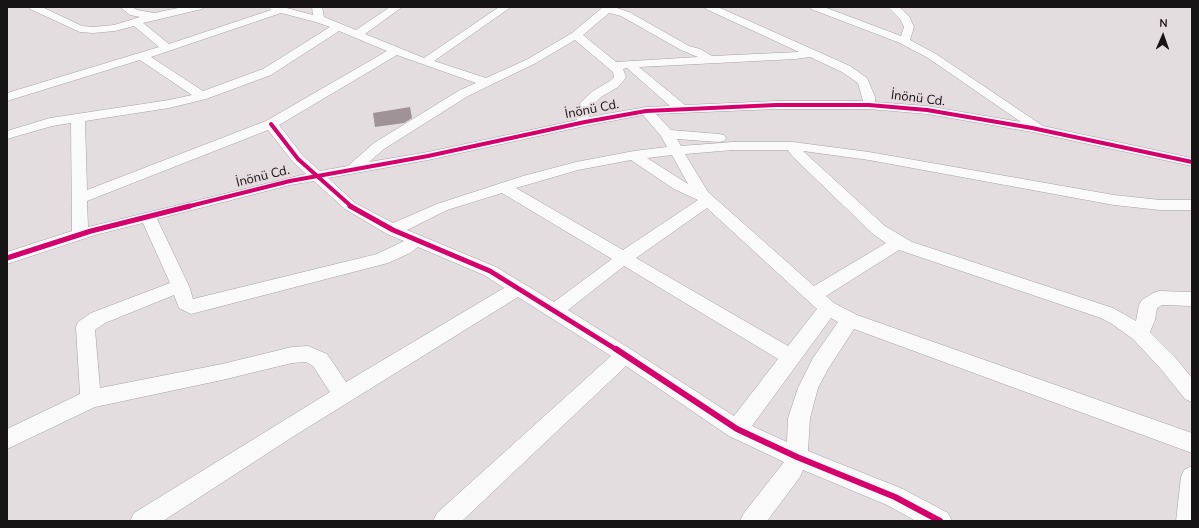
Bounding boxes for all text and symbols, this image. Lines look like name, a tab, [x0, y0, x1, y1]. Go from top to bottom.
north arrow	[1143, 16, 1183, 56]
text: N	[1159, 16, 1168, 31]
street label: İnönü Cd.	[890, 88, 946, 110]
street label: İnönü Cd.	[564, 97, 620, 123]
street label: İnönü Cd.	[235, 163, 291, 191]

